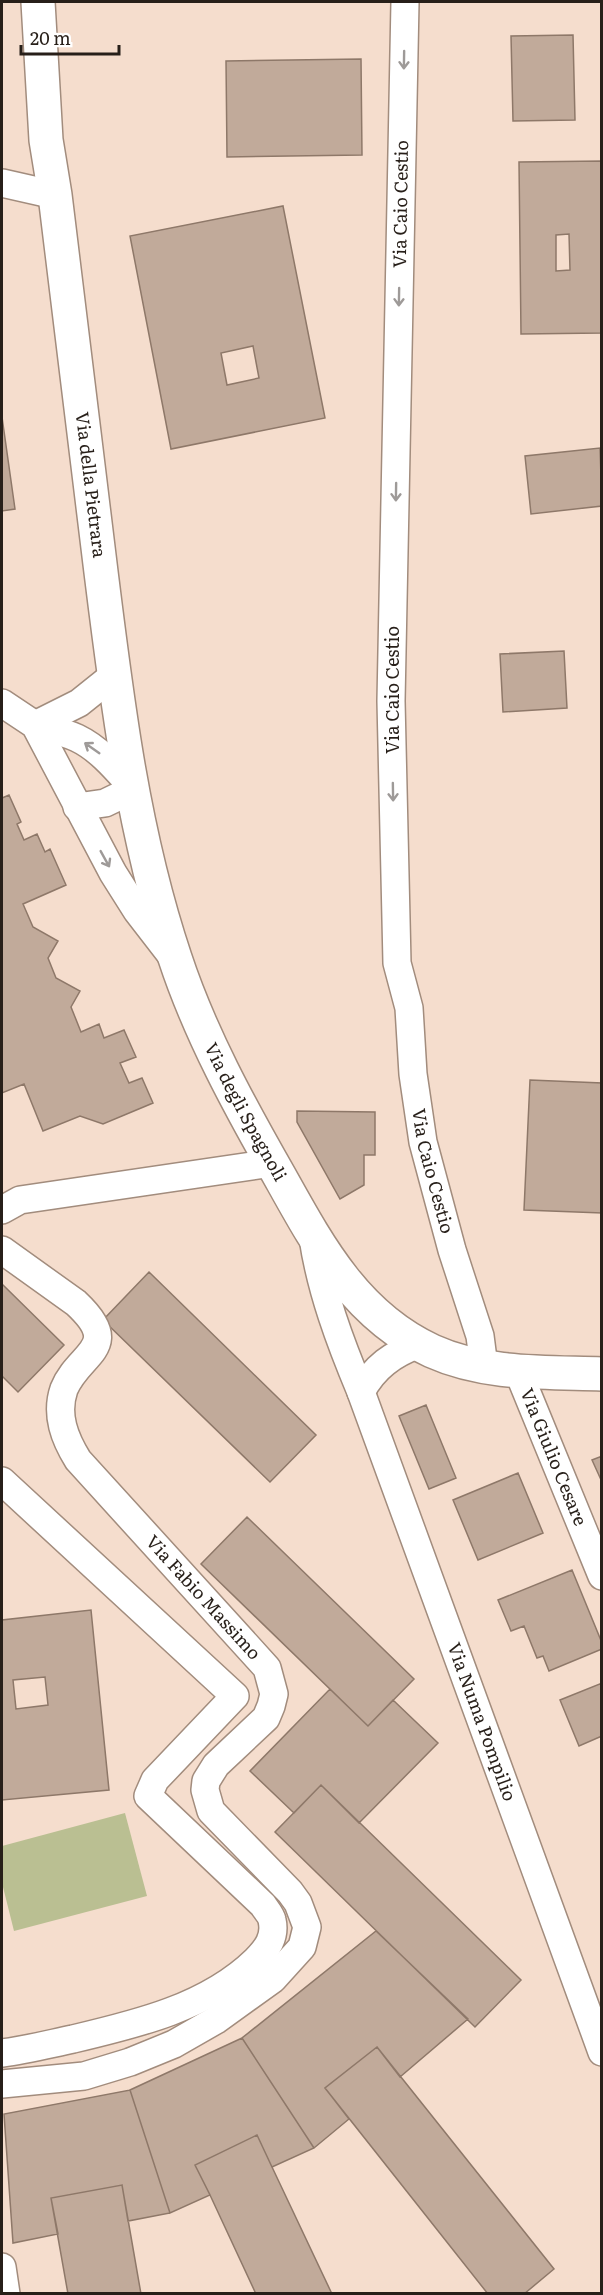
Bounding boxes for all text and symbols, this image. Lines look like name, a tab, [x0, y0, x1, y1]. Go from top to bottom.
scale bar	[21, 18, 118, 56]
text: 20 m	[30, 24, 71, 51]
one-way arrow	[398, 49, 410, 69]
street label: Via Caio Cestio	[385, 140, 414, 268]
one-way arrow	[394, 286, 405, 306]
street label: Via della Pietrara	[70, 410, 114, 559]
one-way arrow	[390, 481, 401, 501]
street label: Via Caio Cestio	[378, 626, 405, 754]
one-way arrow	[85, 742, 101, 754]
one-way arrow	[388, 781, 399, 801]
one-way arrow	[99, 850, 111, 867]
street label: Via degli Spagnoli	[199, 1038, 295, 1186]
street label: Via Caio Cestio	[406, 1106, 462, 1236]
street label: Via Giulio Cesare	[514, 1384, 595, 1529]
street label: Via Fabio Massimo	[140, 1528, 268, 1665]
street label: Via Numa Pompilio	[442, 1638, 524, 1805]

